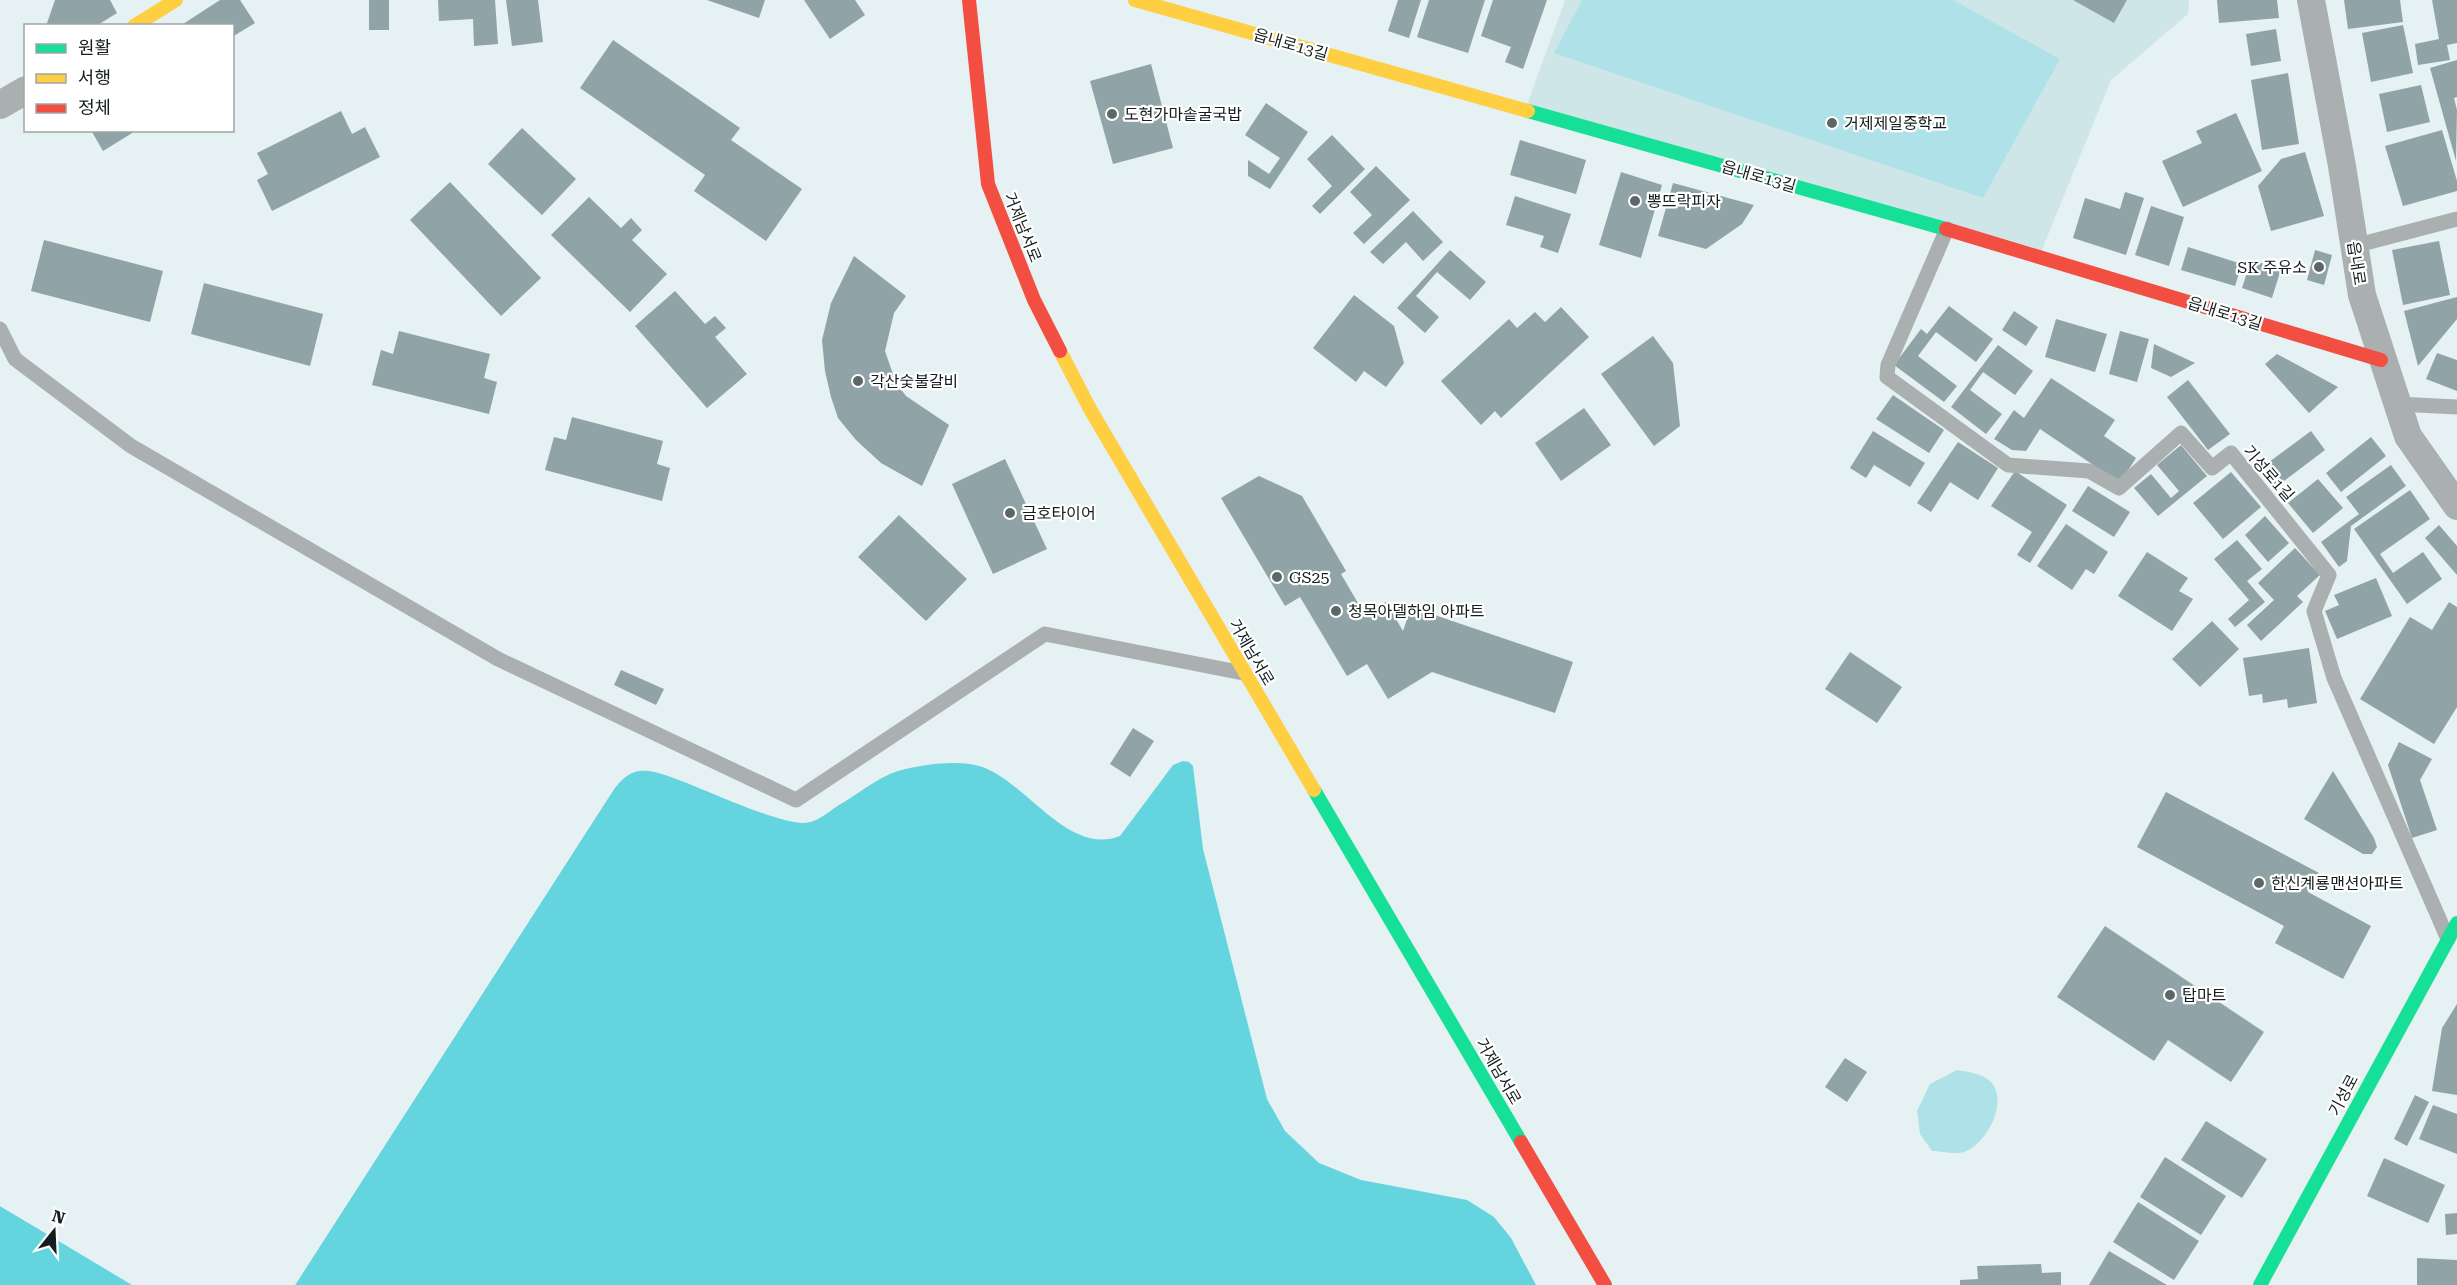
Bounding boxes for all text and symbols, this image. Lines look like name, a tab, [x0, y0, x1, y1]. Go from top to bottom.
legend	[24, 24, 234, 132]
street label: 읍내로13길	[1251, 25, 1330, 64]
text: 원활	[78, 37, 111, 58]
text: 서행	[78, 67, 111, 88]
text: 정체	[78, 97, 111, 118]
place label: 도현가마솥굴국밥	[1124, 105, 1242, 124]
marker: 도현가마솥굴국밥	[1105, 107, 1119, 121]
place label: 거제제일중학교	[1844, 114, 1947, 133]
marker: 거제제일중학교	[1825, 116, 1839, 130]
street label: 읍내로13길	[1719, 157, 1798, 196]
street label: 거제남서로	[1000, 190, 1045, 265]
place label: 뽕뜨락피자	[1647, 192, 1721, 211]
marker: 뽕뜨락피자	[1628, 194, 1642, 208]
street label: 읍내로	[2344, 240, 2369, 287]
place label: SK 주유소	[2237, 258, 2307, 277]
marker: SK 주유소	[2312, 260, 2326, 274]
street label: 읍내로13길	[2185, 293, 2264, 334]
place label: 각산숯불갈비	[870, 372, 958, 391]
marker: 각산숯불갈비	[851, 374, 865, 388]
street label: 기성로1길	[2239, 441, 2298, 505]
place label: 금호타이어	[1022, 504, 1096, 523]
marker: 금호타이어	[1003, 506, 1017, 520]
place label: GS25	[1289, 568, 1329, 587]
marker: GS25	[1270, 570, 1284, 584]
place label: 청목아델하임 아파트	[1348, 602, 1485, 621]
marker: 청목아델하임 아파트	[1329, 604, 1343, 618]
street label: 거제남서로	[1225, 616, 1278, 689]
place label: 한신계룡맨션아파트	[2271, 874, 2403, 893]
marker: 한신계룡맨션아파트	[2252, 876, 2266, 890]
place label: 탑마트	[2182, 986, 2226, 1005]
marker: 탑마트	[2163, 988, 2177, 1002]
street label: 거제남서로	[1472, 1035, 1525, 1108]
street label: 기성로	[2325, 1071, 2362, 1119]
north arrow	[24, 1201, 84, 1261]
text: N	[50, 1206, 67, 1228]

